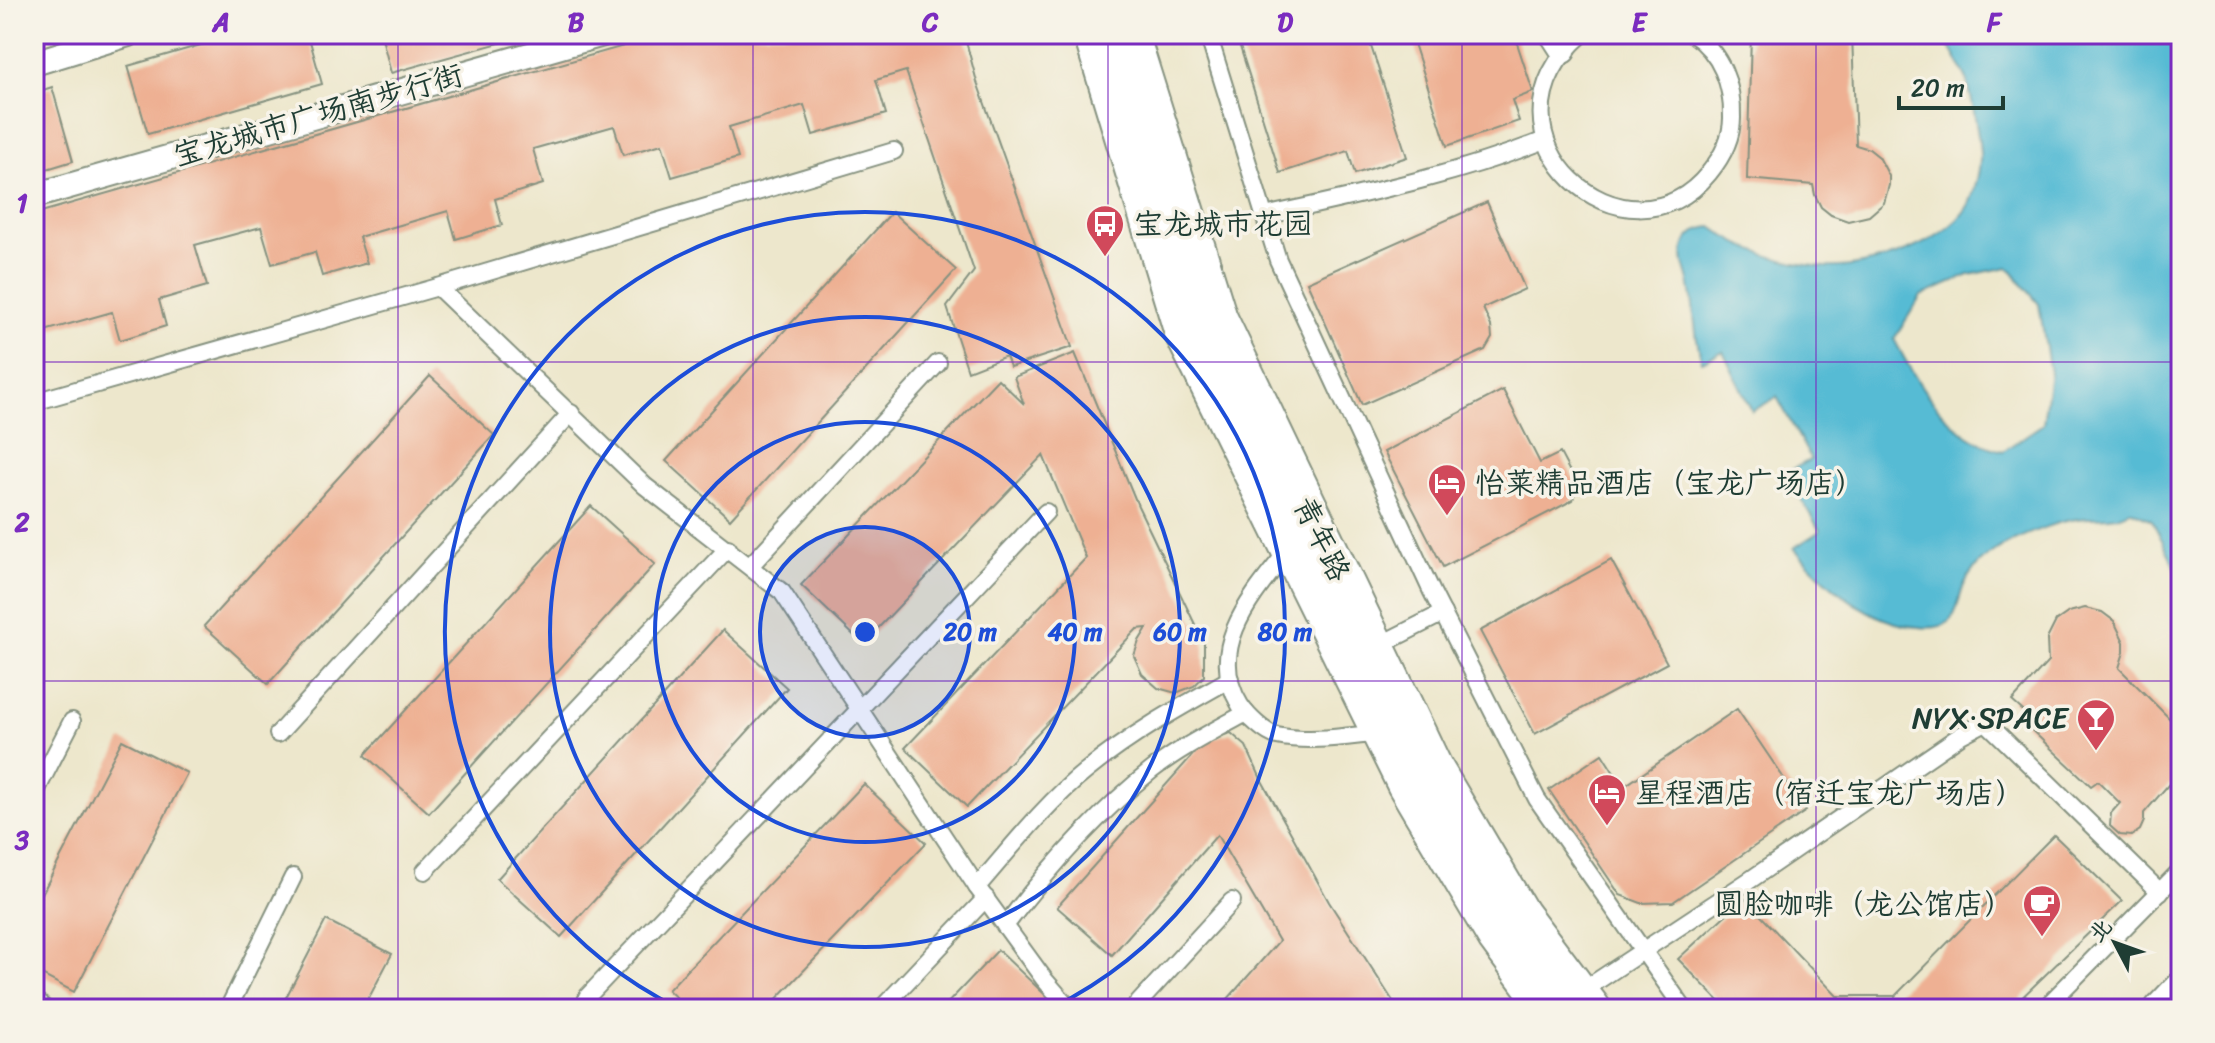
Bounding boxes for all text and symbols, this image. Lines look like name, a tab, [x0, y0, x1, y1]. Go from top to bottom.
text: A	[211, 0, 230, 45]
text: B	[568, 0, 585, 45]
text: C	[921, 0, 939, 45]
text: D	[1277, 0, 1293, 45]
text: E	[1632, 0, 1649, 45]
text: F	[1986, 0, 2003, 45]
street label: 宝龙城市广场南步行街	[166, 48, 470, 182]
scale bar	[1899, 60, 2003, 110]
text: 20 m	[1911, 67, 1965, 109]
text: 1	[16, 180, 28, 226]
place label: 宝龙城市花园	[1133, 197, 1313, 251]
bus stop icon: 宝龙城市花园	[1084, 203, 1126, 258]
place label: 怡莱精品酒店（宝龙广场店）	[1475, 456, 1865, 510]
hotel icon: 怡莱精品酒店（宝龙广场店）	[1426, 462, 1468, 517]
street label: 青年路	[1278, 487, 1366, 591]
text: 2	[13, 499, 30, 545]
text: 20 m	[942, 611, 997, 653]
text: 40 m	[1048, 611, 1103, 653]
text: 60 m	[1152, 611, 1207, 653]
text: 80 m	[1257, 611, 1313, 653]
centre of rings	[851, 618, 879, 646]
place label: NYX·SPACE	[1912, 691, 2070, 745]
bar icon: NYX·SPACE	[2075, 697, 2117, 752]
place label: 星程酒店（宿迁宝龙广场店）	[1635, 766, 2025, 820]
hotel icon: 星程酒店（宿迁宝龙广场店）	[1586, 772, 1628, 827]
text: 3	[14, 817, 30, 863]
place label: 圆脸咖啡（龙公馆店）	[1714, 877, 2014, 931]
cafe icon: 圆脸咖啡（龙公馆店）	[2021, 883, 2063, 938]
north arrow	[2075, 903, 2155, 983]
text: 北	[2078, 909, 2122, 951]

